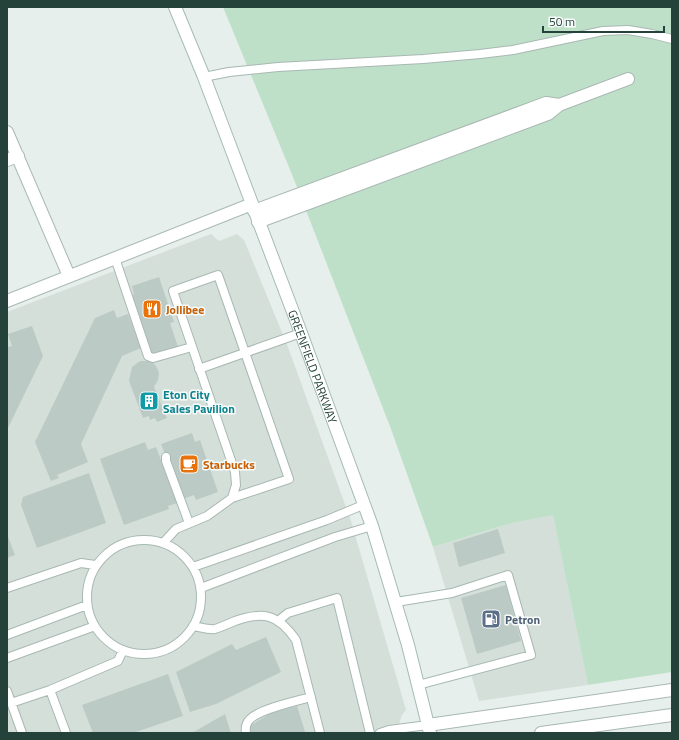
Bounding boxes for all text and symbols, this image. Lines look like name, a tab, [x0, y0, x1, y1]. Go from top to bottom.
scale bar	[543, 8, 664, 34]
text: 50 m	[549, 12, 575, 31]
restaurant icon: Jollibee	[141, 298, 163, 320]
place label: Jollibee	[166, 300, 204, 319]
street label: GREENFIELD PARKWAY	[283, 307, 343, 426]
place label: Eton City Sales Pavilion	[163, 385, 235, 418]
building icon: Eton City Sales Pavilion	[138, 390, 160, 412]
cafe icon: Starbucks	[178, 453, 200, 475]
place label: Starbucks	[203, 455, 255, 474]
fuel station icon: Petron	[480, 608, 502, 630]
place label: Petron	[505, 610, 540, 629]

